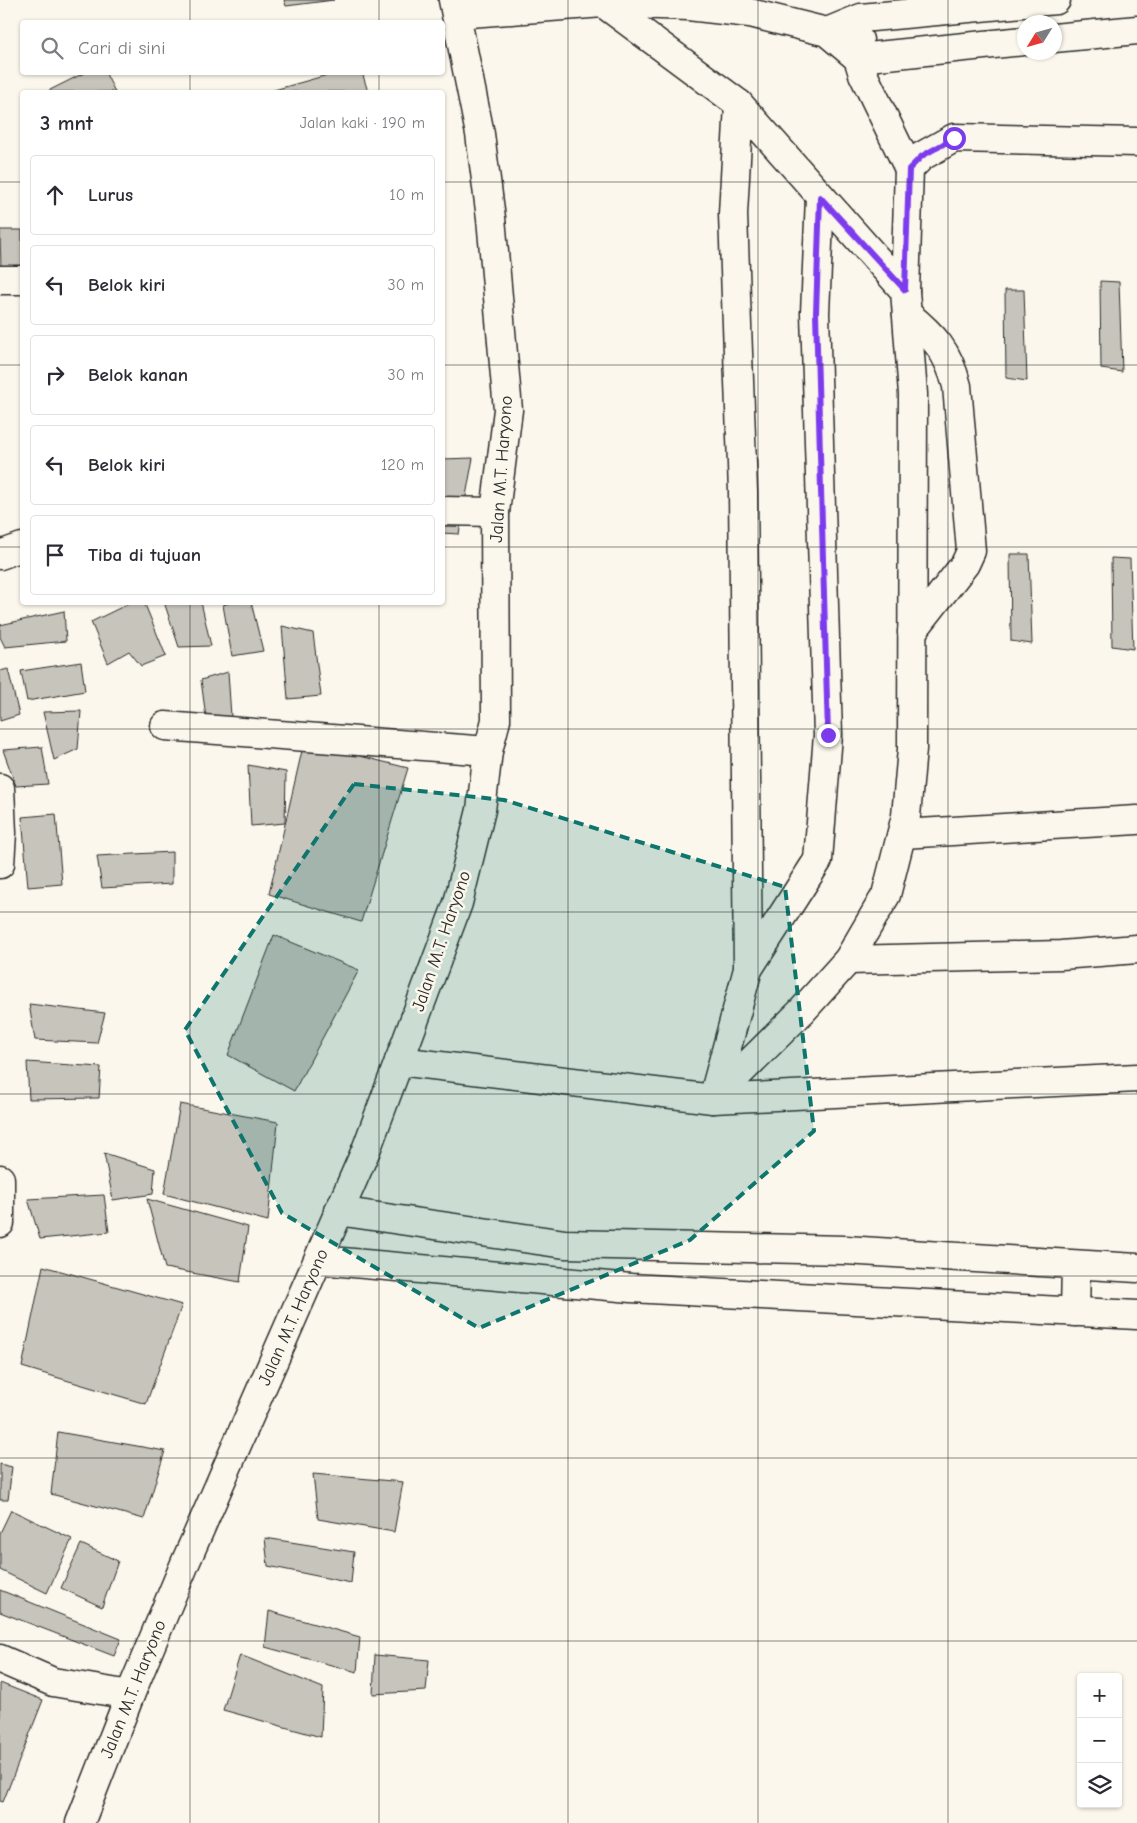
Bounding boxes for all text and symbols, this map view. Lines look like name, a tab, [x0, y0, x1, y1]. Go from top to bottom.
north arrow	[1017, 15, 1062, 60]
search box	[20, 20, 445, 75]
icon: search	[38, 34, 66, 62]
text: Cari di sini	[78, 37, 165, 59]
text: 3 mnt	[40, 111, 93, 135]
text: Jalan kaki · 190 m	[300, 114, 425, 132]
route start	[943, 127, 966, 150]
icon: ahead	[41, 181, 69, 209]
text: Lurus	[88, 184, 133, 206]
text: 10 m	[389, 186, 424, 204]
icon: left	[41, 271, 69, 299]
text: Belok kiri	[88, 274, 165, 296]
text: 30 m	[388, 276, 424, 294]
icon: right	[41, 361, 69, 389]
text: Belok kanan	[88, 364, 188, 386]
text: 30 m	[388, 366, 424, 384]
street label: Jalan M.T. Haryono	[486, 395, 517, 543]
icon: left	[41, 451, 69, 479]
text: Belok kiri	[88, 454, 165, 476]
text: 120 m	[381, 456, 424, 474]
icon: arrive	[41, 541, 69, 569]
text: Tiba di tujuan	[88, 544, 201, 566]
route end	[817, 724, 840, 747]
street label: Jalan M.T. Haryono	[408, 868, 475, 1014]
street label: Jalan M.T. Haryono	[254, 1246, 333, 1389]
street label: Jalan M.T. Haryono	[96, 1617, 171, 1761]
map controls	[1077, 1673, 1122, 1808]
button: +	[1077, 1673, 1122, 1718]
button: −	[1077, 1718, 1122, 1763]
button: layers	[1077, 1763, 1122, 1808]

